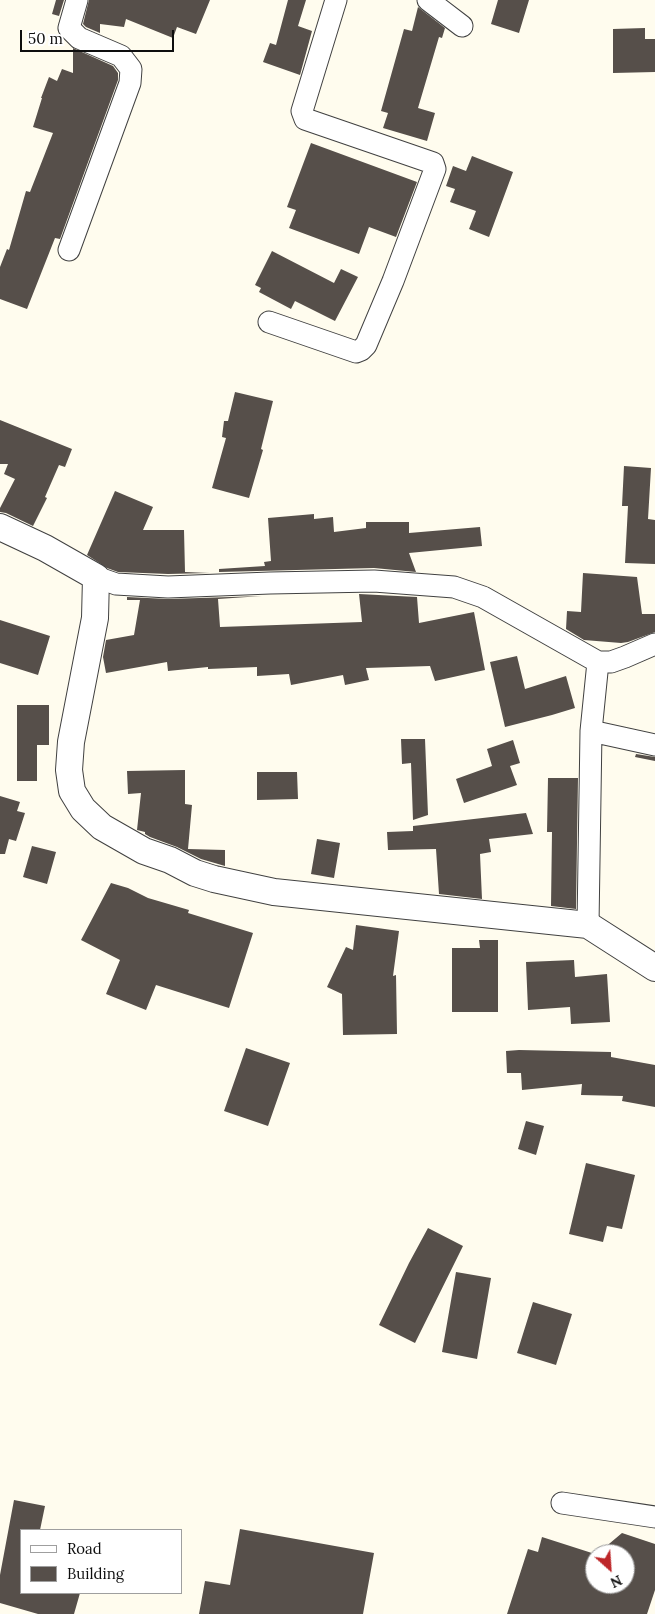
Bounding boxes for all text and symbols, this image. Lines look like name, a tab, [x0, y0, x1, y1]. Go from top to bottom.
scale bar	[22, 20, 176, 52]
text: 50 m	[28, 29, 63, 48]
legend	[20, 1529, 182, 1594]
text: Road	[67, 1539, 102, 1558]
north arrow	[585, 1544, 635, 1594]
text: Building	[67, 1564, 124, 1583]
text: N	[607, 1571, 625, 1592]

